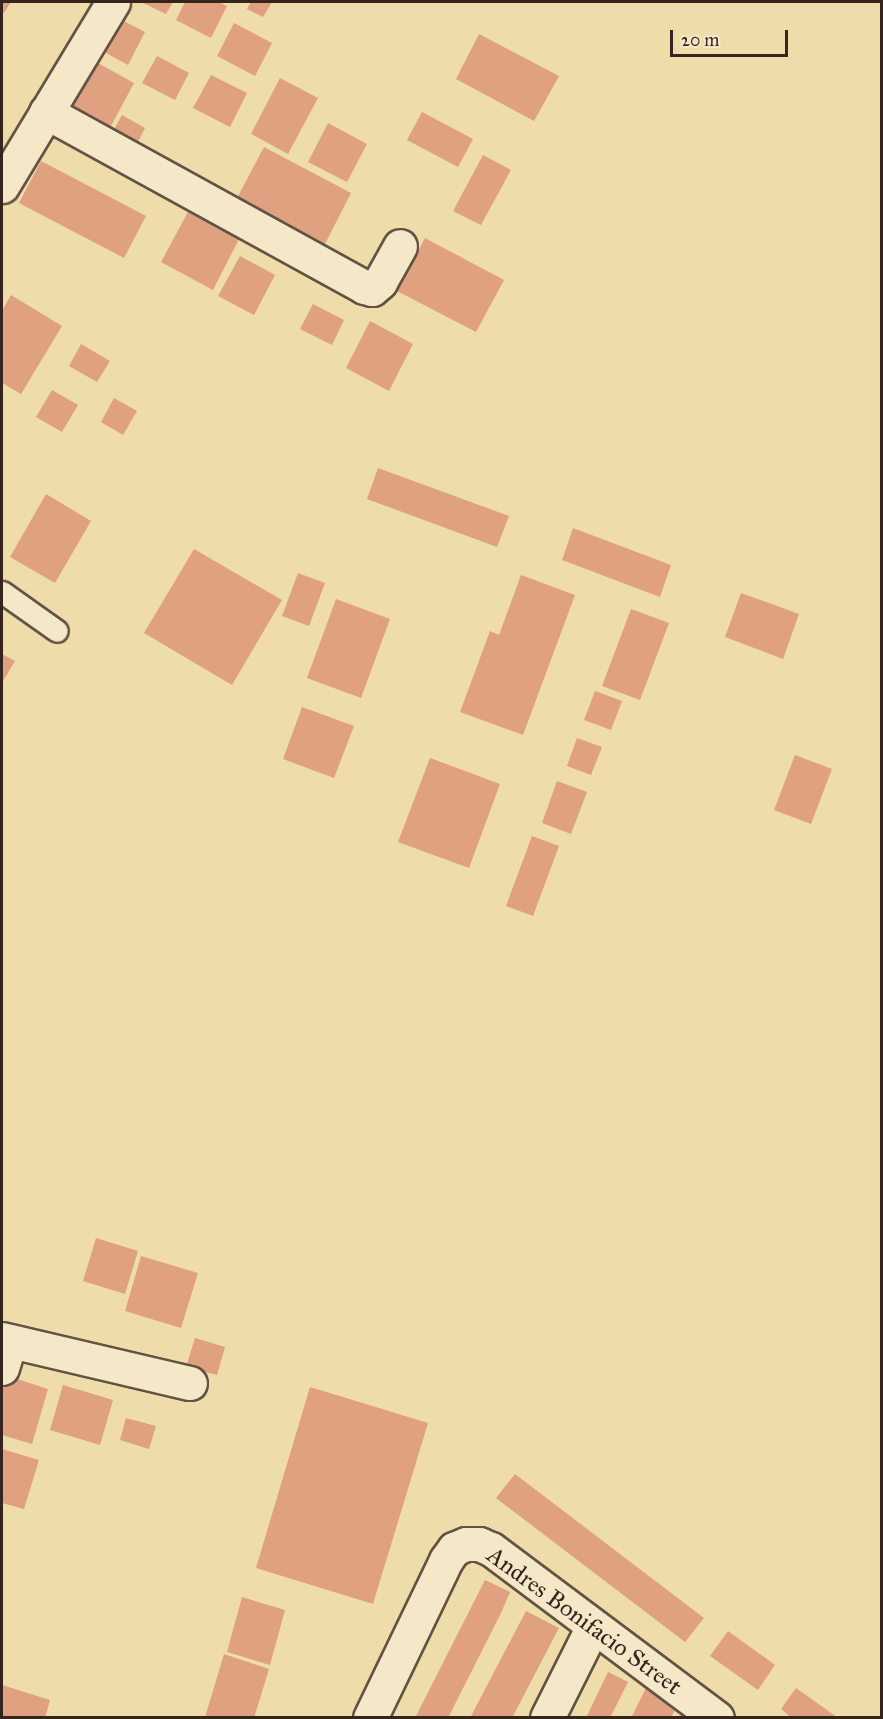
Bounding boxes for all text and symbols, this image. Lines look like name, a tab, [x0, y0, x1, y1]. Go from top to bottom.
scale bar	[673, 18, 792, 56]
text: 20 m	[681, 29, 719, 51]
street label: Andres Bonifacio Street	[481, 1541, 687, 1701]

